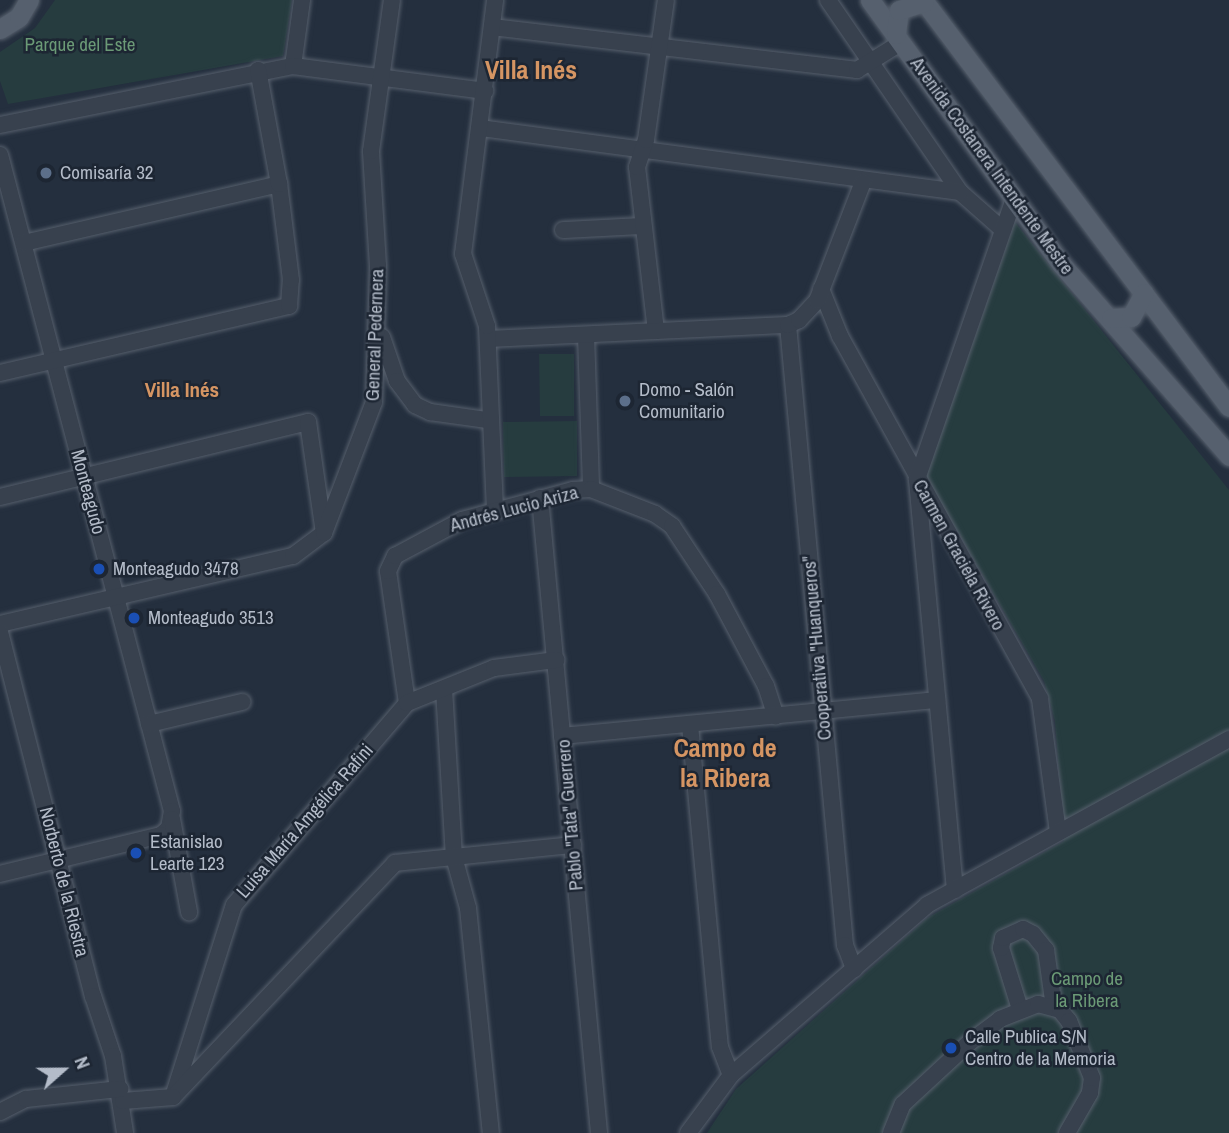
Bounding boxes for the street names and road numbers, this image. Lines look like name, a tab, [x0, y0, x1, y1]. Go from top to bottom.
street label: Avenida Costanera Intendente Mestre	[905, 53, 1079, 279]
street label: General Pedernera	[361, 268, 389, 402]
street label: Monteagudo	[66, 447, 110, 537]
street label: Carmen Graciela Rivero	[908, 476, 1010, 634]
street label: Andrés Lucio Ariza	[447, 481, 581, 537]
street label: Cooperativa "Huanqueros"	[798, 555, 836, 741]
street label: Pablo "Tata" Guerrero	[552, 738, 588, 892]
street label: Luisa María Amgélica Rafini	[232, 739, 378, 903]
street label: Norberto de la Riestra	[34, 805, 94, 959]

